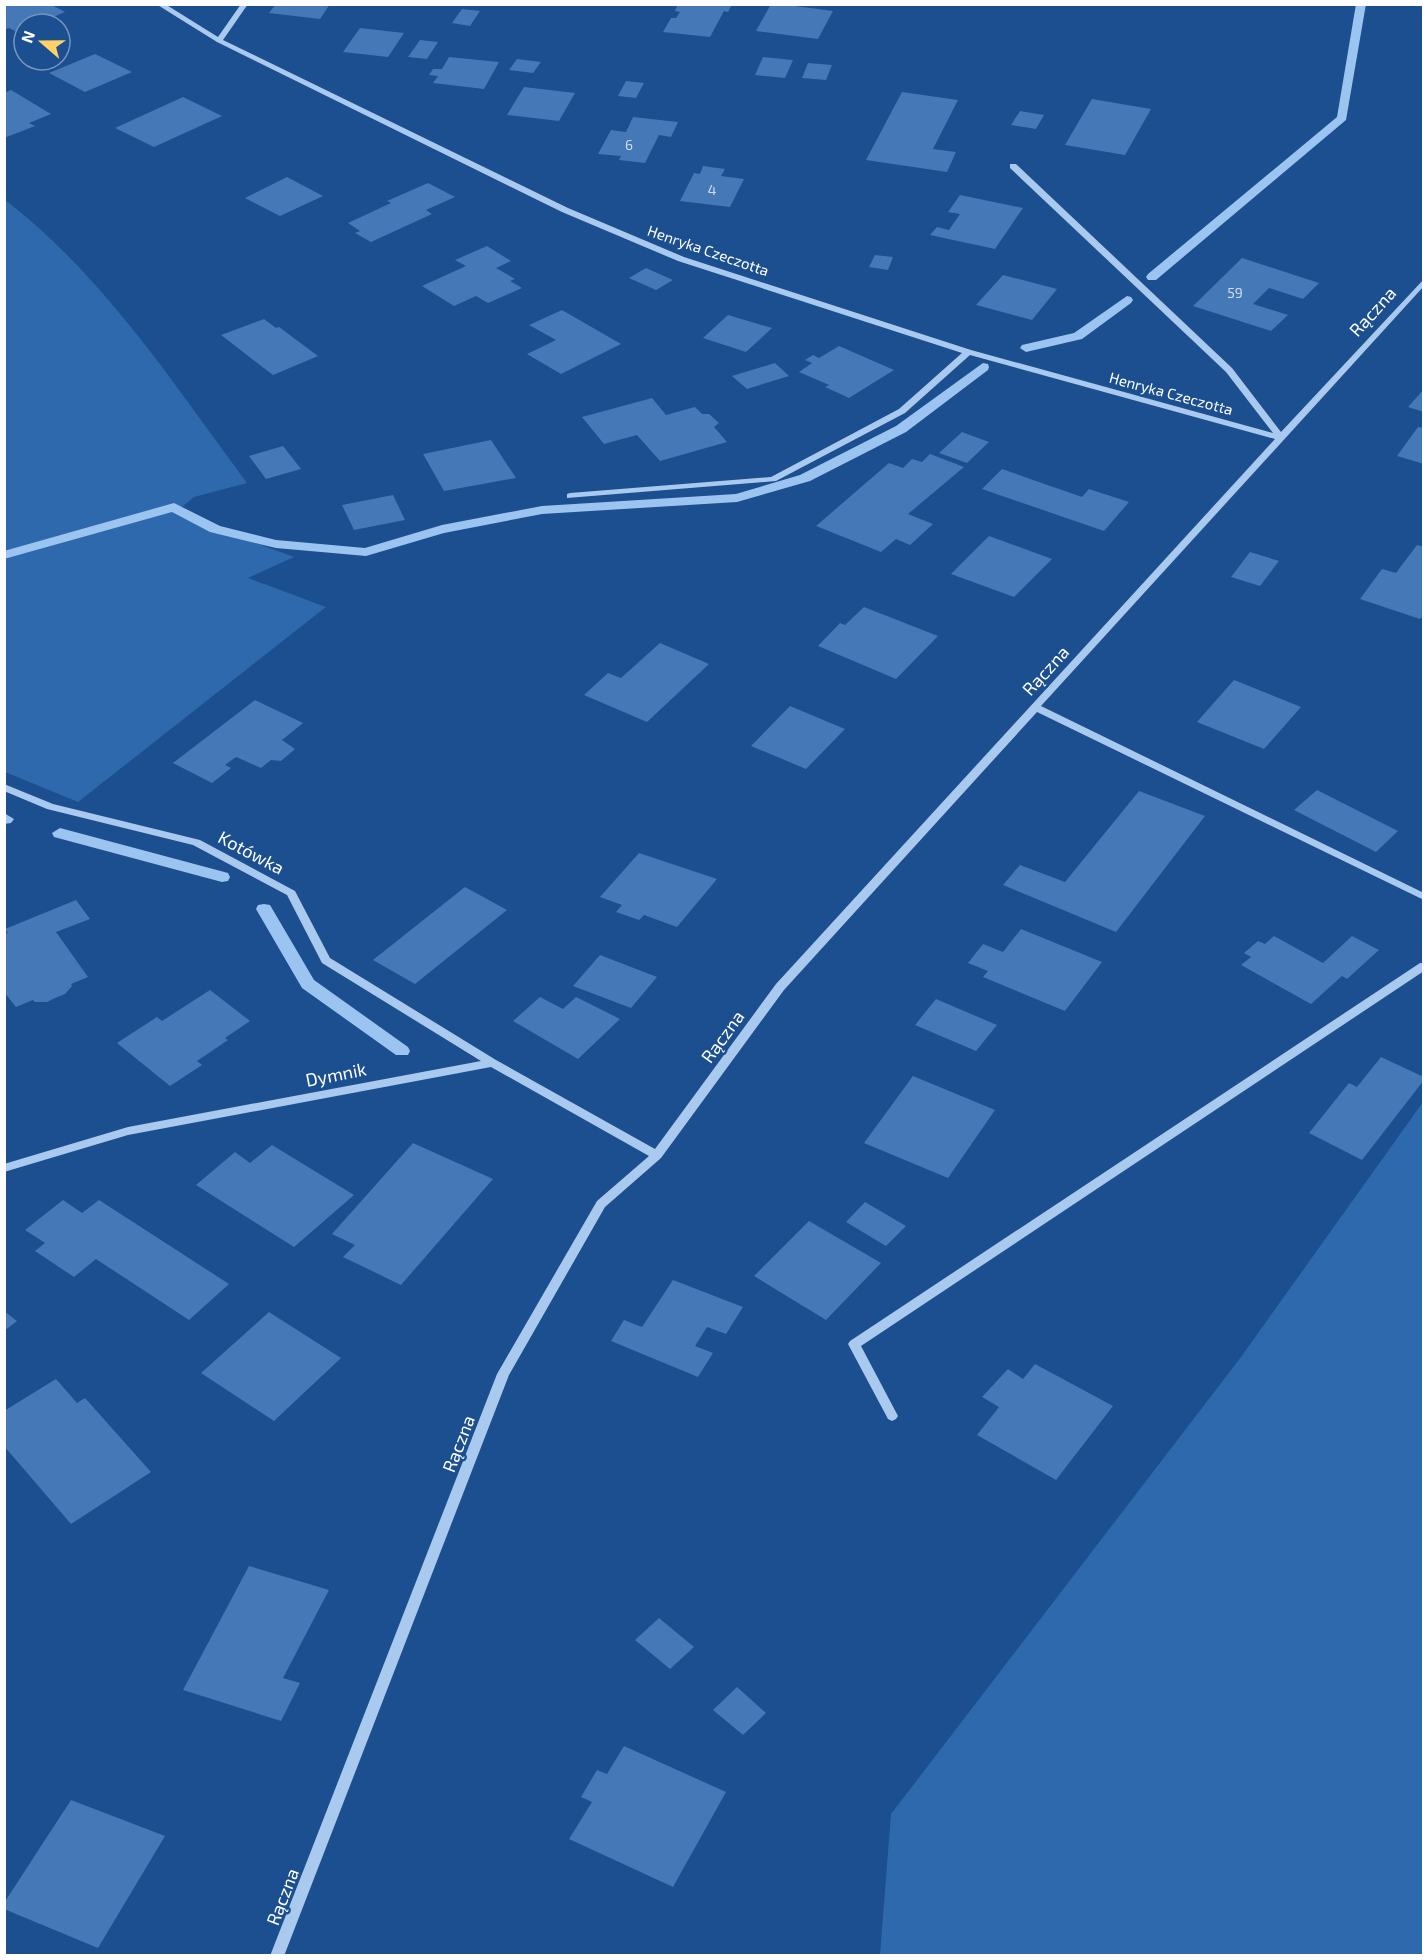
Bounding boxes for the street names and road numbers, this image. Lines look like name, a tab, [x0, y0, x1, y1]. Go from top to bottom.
street label: Henryka Czeczotta	[645, 221, 771, 279]
street label: Rączna	[1344, 282, 1400, 341]
street label: Henryka Czeczotta	[1107, 368, 1235, 418]
street label: Rączna	[1017, 641, 1073, 700]
street label: Kotówka	[215, 826, 288, 879]
street label: Rączna	[696, 1006, 749, 1067]
street label: Dymnik	[304, 1057, 368, 1091]
street label: Rączna	[437, 1412, 479, 1475]
street label: Rączna	[261, 1865, 303, 1928]

